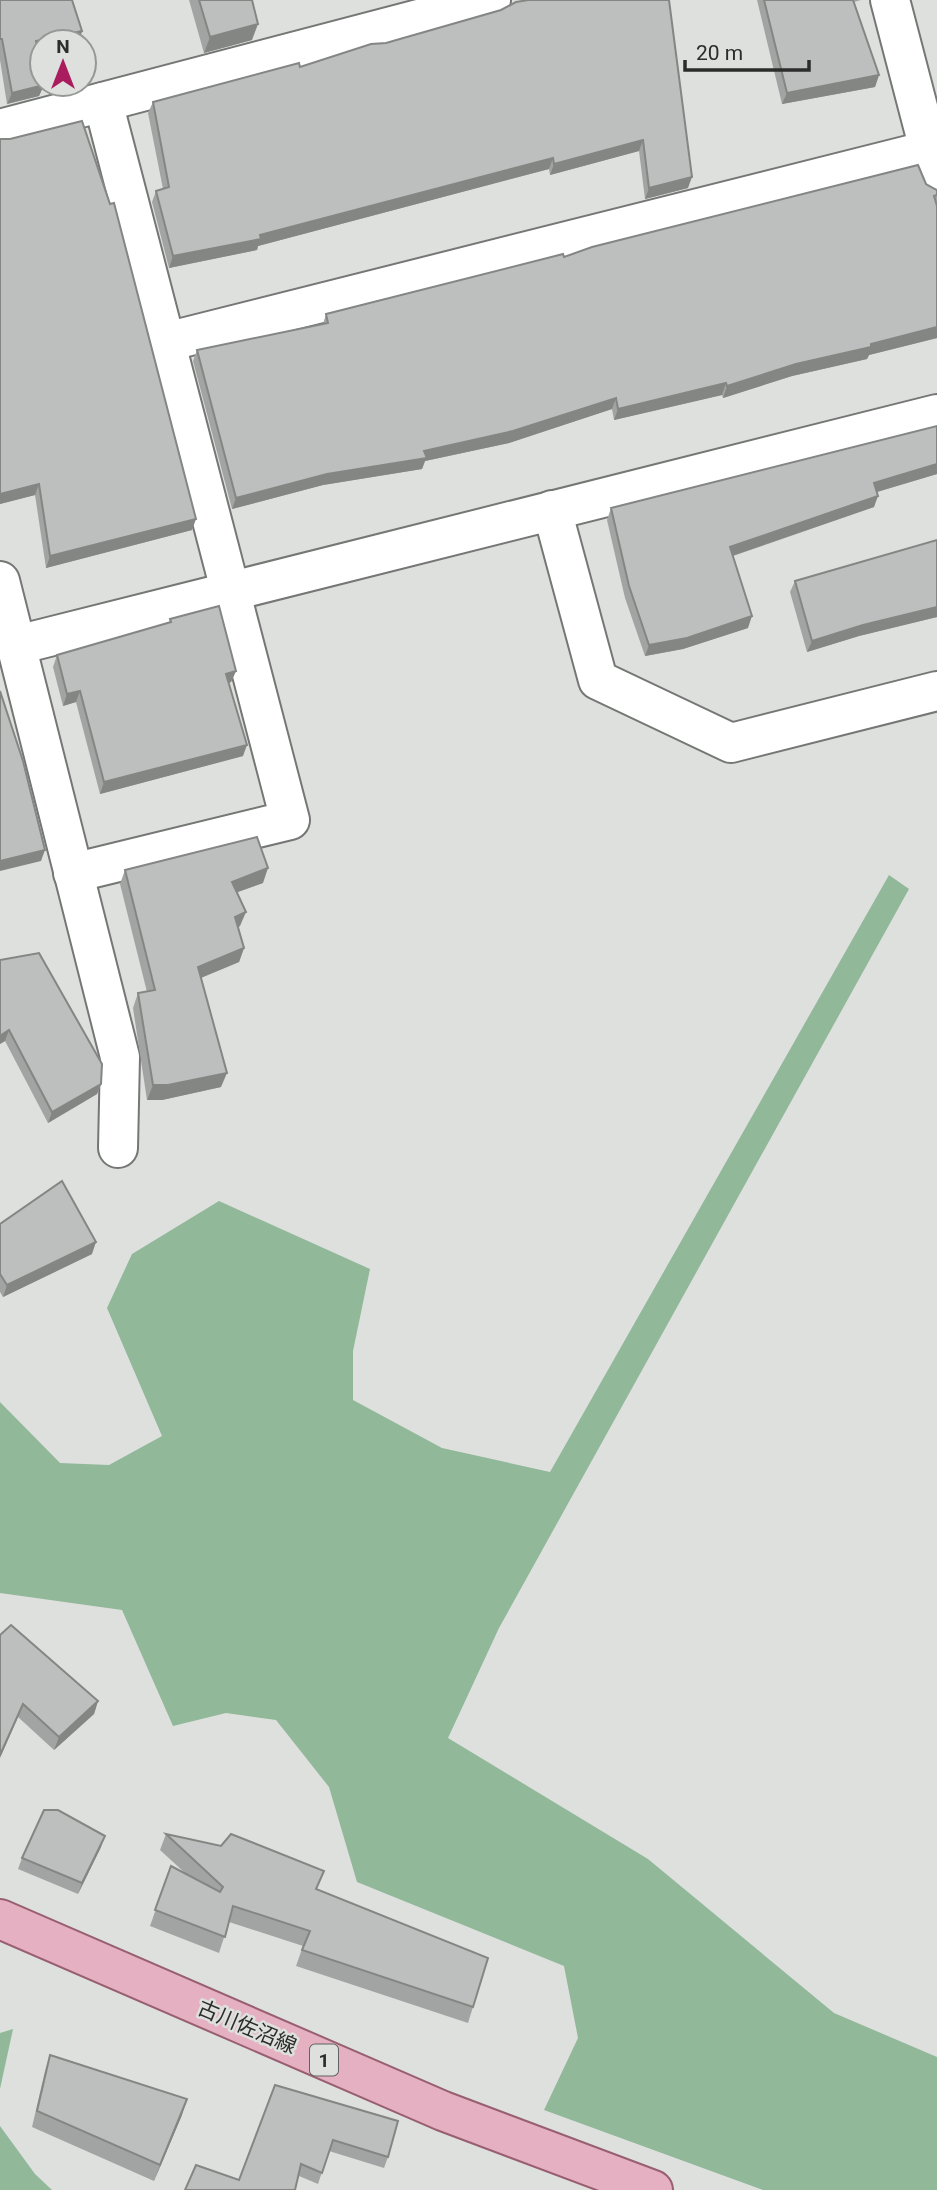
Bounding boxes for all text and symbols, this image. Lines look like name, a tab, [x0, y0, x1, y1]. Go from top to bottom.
north arrow	[28, 28, 98, 98]
scale bar	[685, 28, 809, 72]
text: N	[56, 35, 70, 58]
text: 20 m	[696, 41, 743, 65]
street label: 古川佐沼線	[194, 1995, 300, 2059]
road number: 1	[310, 2044, 338, 2076]

